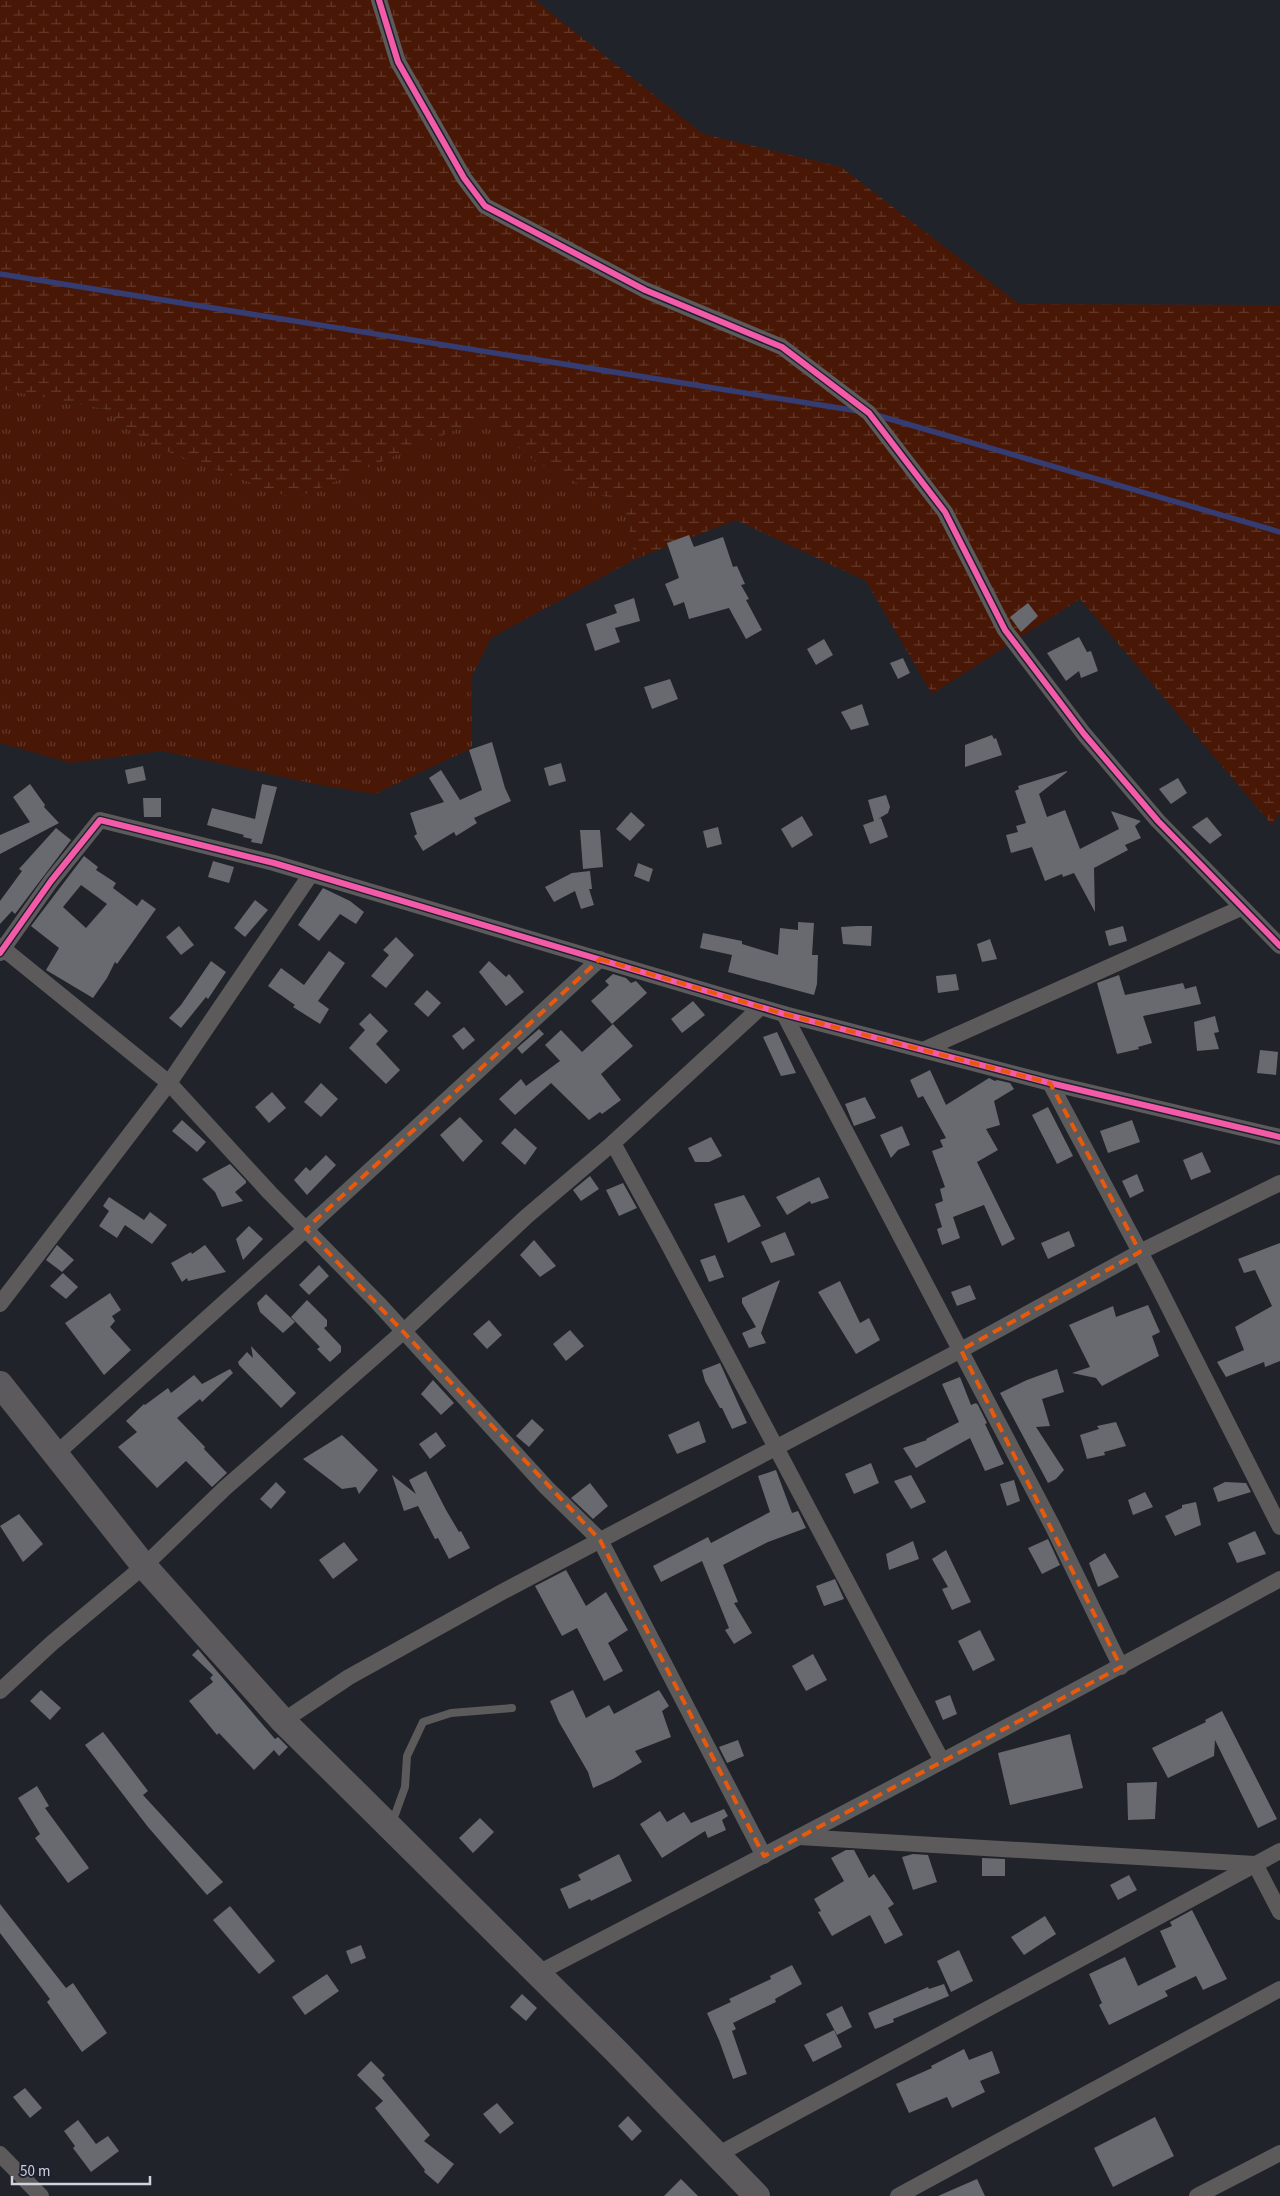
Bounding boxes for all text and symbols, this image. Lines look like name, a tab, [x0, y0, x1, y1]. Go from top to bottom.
scale bar	[12, 2154, 150, 2186]
text: 50 m	[20, 2161, 50, 2182]

